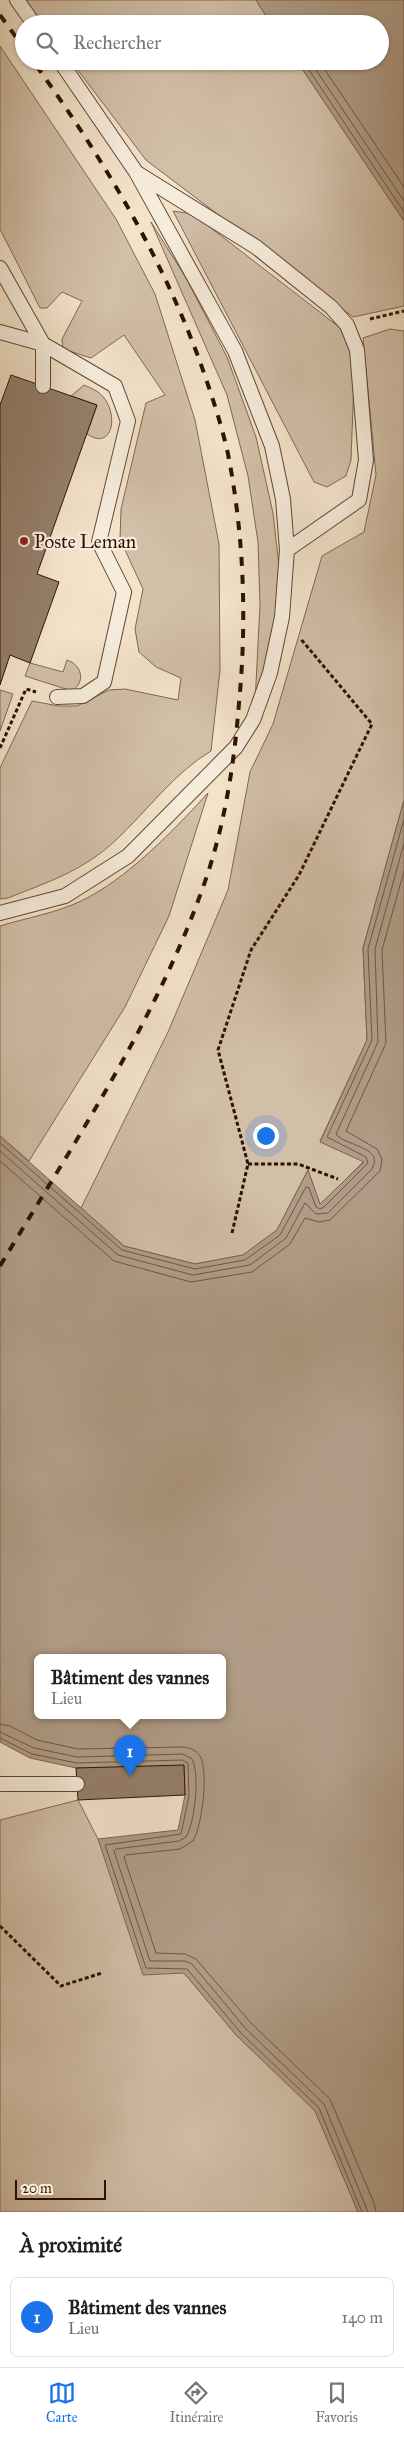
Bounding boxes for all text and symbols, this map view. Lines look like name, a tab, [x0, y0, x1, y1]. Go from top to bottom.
search box	[15, 15, 389, 70]
icon: search	[33, 29, 61, 57]
text: Rechercher	[73, 31, 161, 54]
place label: Poste Leman	[34, 530, 136, 553]
marker: Poste Leman	[18, 535, 30, 547]
your location	[253, 1123, 279, 1149]
popup	[34, 1654, 226, 1719]
text: Bâtiment des vannes	[51, 1666, 209, 1689]
text: Lieu	[51, 1689, 82, 1708]
pin: 1	[114, 1735, 146, 1776]
scale bar	[15, 2177, 106, 2200]
text: 20 m	[22, 2180, 52, 2197]
text: À proximité	[20, 2232, 122, 2258]
text: Bâtiment des vannes	[68, 2296, 226, 2319]
text: 1	[34, 2308, 40, 2327]
text: 140 m	[342, 2308, 383, 2327]
text: Lieu	[68, 2319, 99, 2338]
tab: Carte	[46, 2379, 78, 2426]
tab: Itinéraire	[170, 2379, 223, 2426]
tab: Favoris	[315, 2379, 358, 2426]

